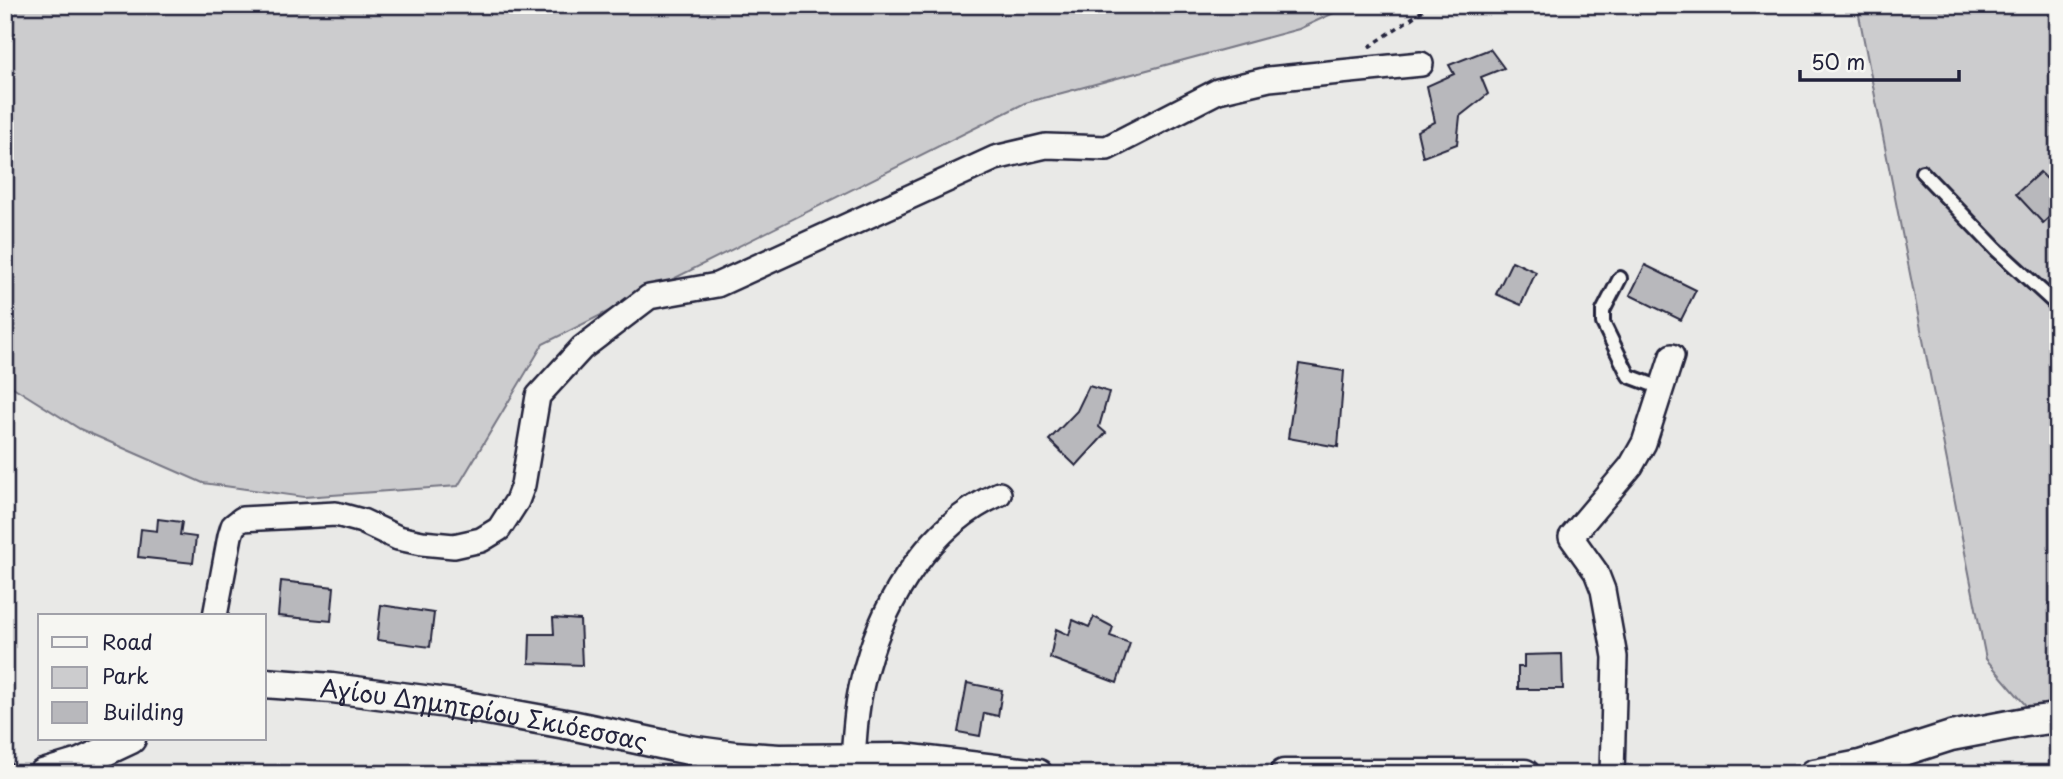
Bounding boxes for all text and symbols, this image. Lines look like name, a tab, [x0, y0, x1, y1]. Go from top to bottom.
scale bar	[1800, 38, 1960, 82]
text: 50 m	[1811, 45, 1865, 77]
legend	[38, 614, 266, 740]
text: Road	[102, 625, 153, 657]
text: Park	[102, 659, 149, 691]
street label: Αγίου Δημητρίου Σκιόεσσας	[319, 669, 650, 759]
text: Building	[102, 695, 184, 727]

